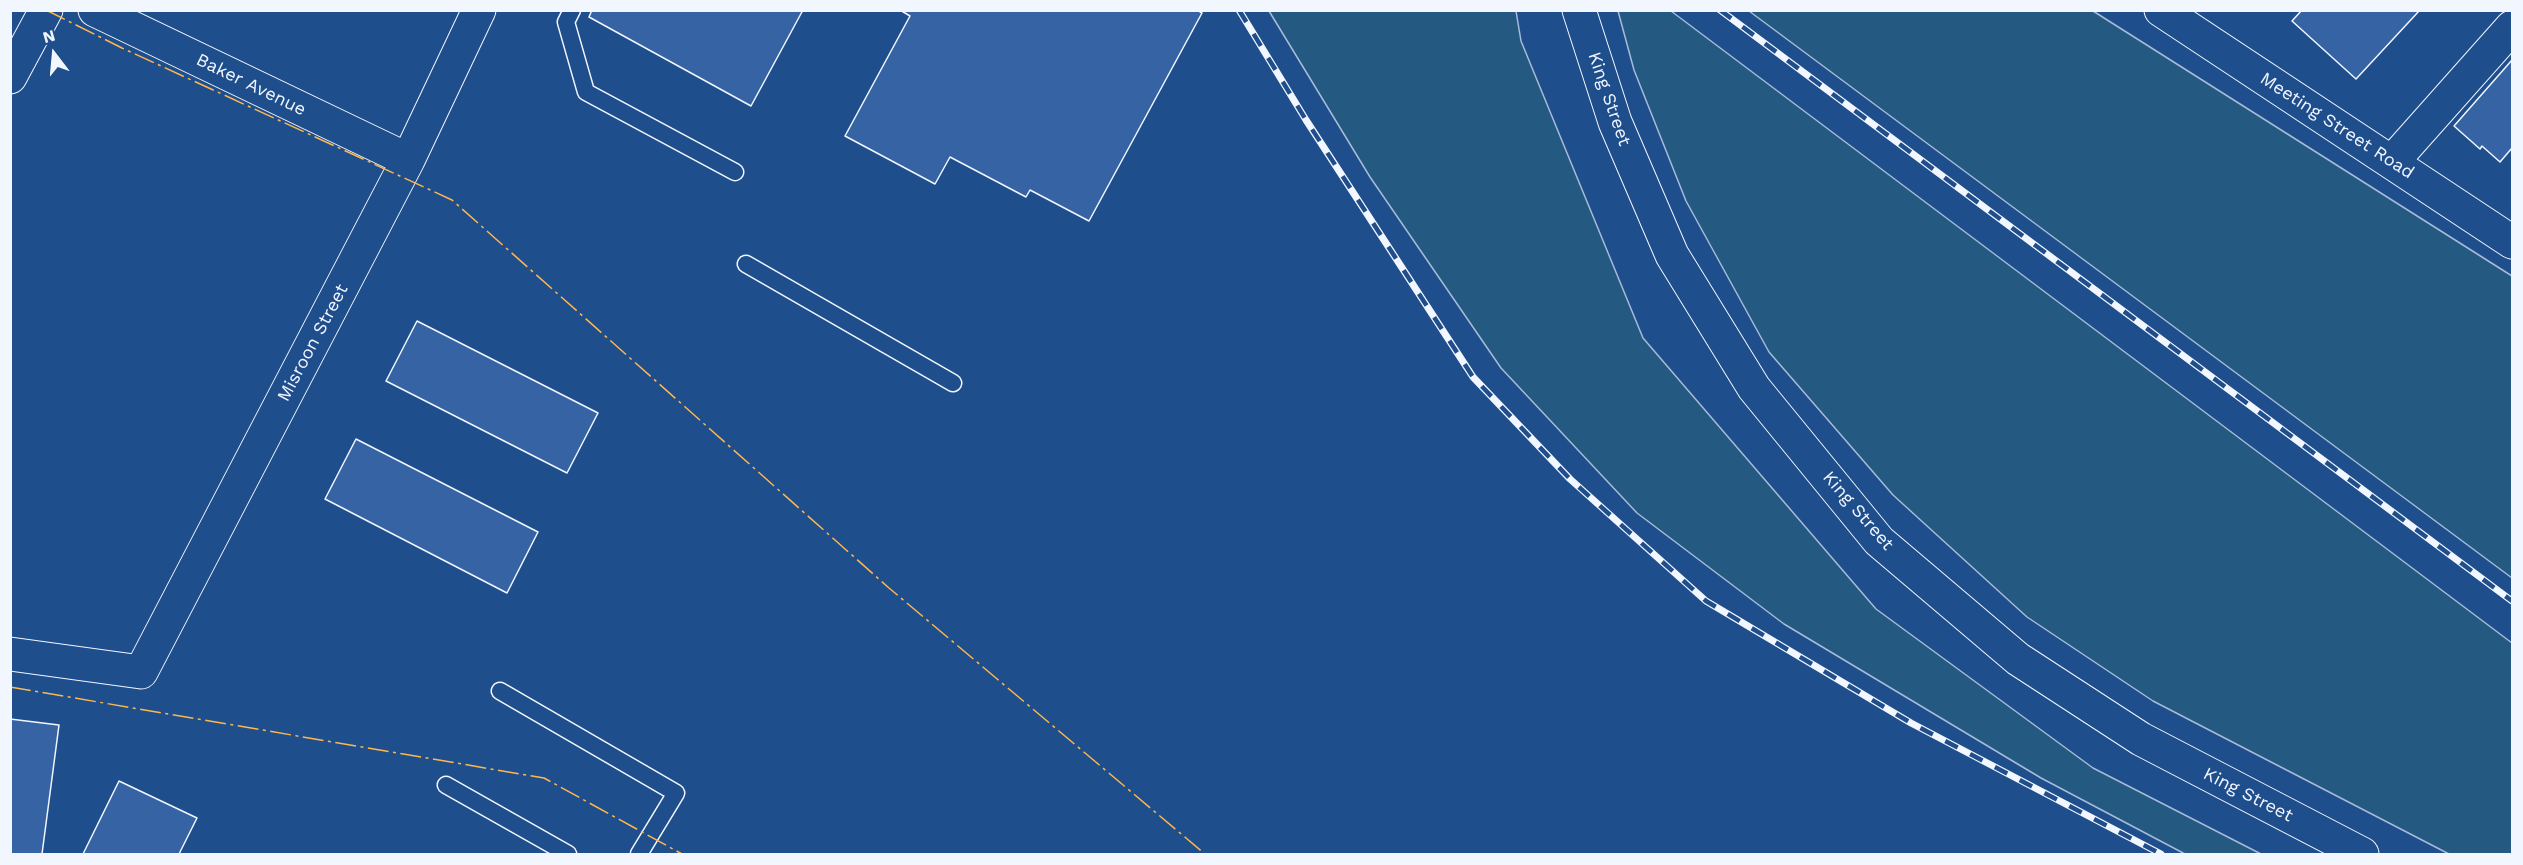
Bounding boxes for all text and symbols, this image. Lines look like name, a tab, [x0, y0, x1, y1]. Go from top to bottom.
north arrow	[24, 24, 84, 84]
text: N	[41, 25, 57, 47]
street label: Baker Avenue	[193, 49, 309, 121]
street label: King Street	[1583, 49, 1635, 149]
street label: Meeting Street Road	[2256, 68, 2418, 184]
street label: Misroon Street	[273, 281, 353, 405]
street label: King Street	[1818, 467, 1898, 555]
street label: King Street	[2200, 763, 2296, 827]

